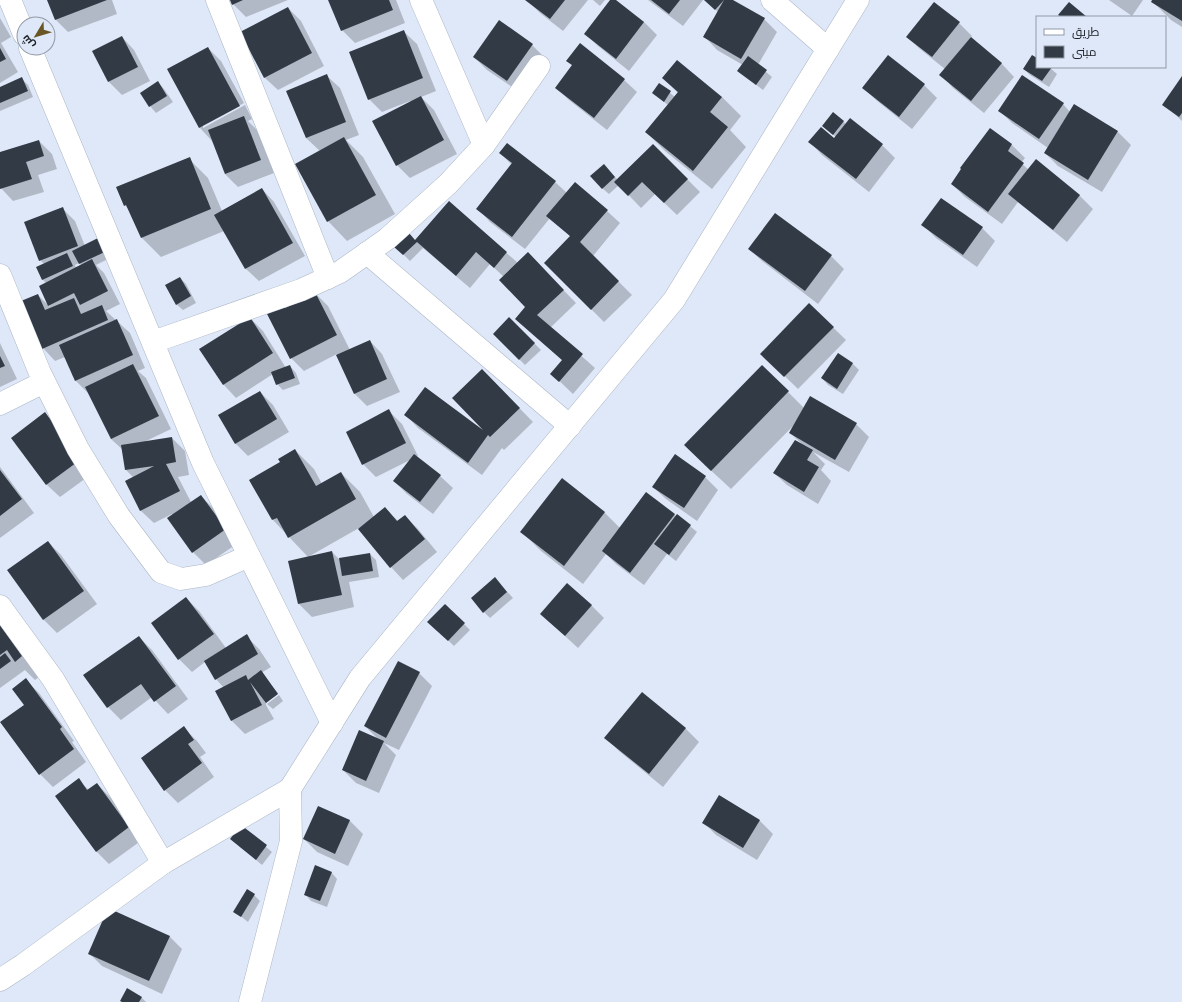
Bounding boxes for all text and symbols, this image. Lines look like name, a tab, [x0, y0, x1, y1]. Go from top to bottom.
north arrow	[16, 16, 56, 56]
legend	[1036, 16, 1166, 68]
text: طريق	[1072, 25, 1100, 39]
text: ش	[19, 32, 38, 51]
text: مبنى	[1072, 45, 1097, 59]

